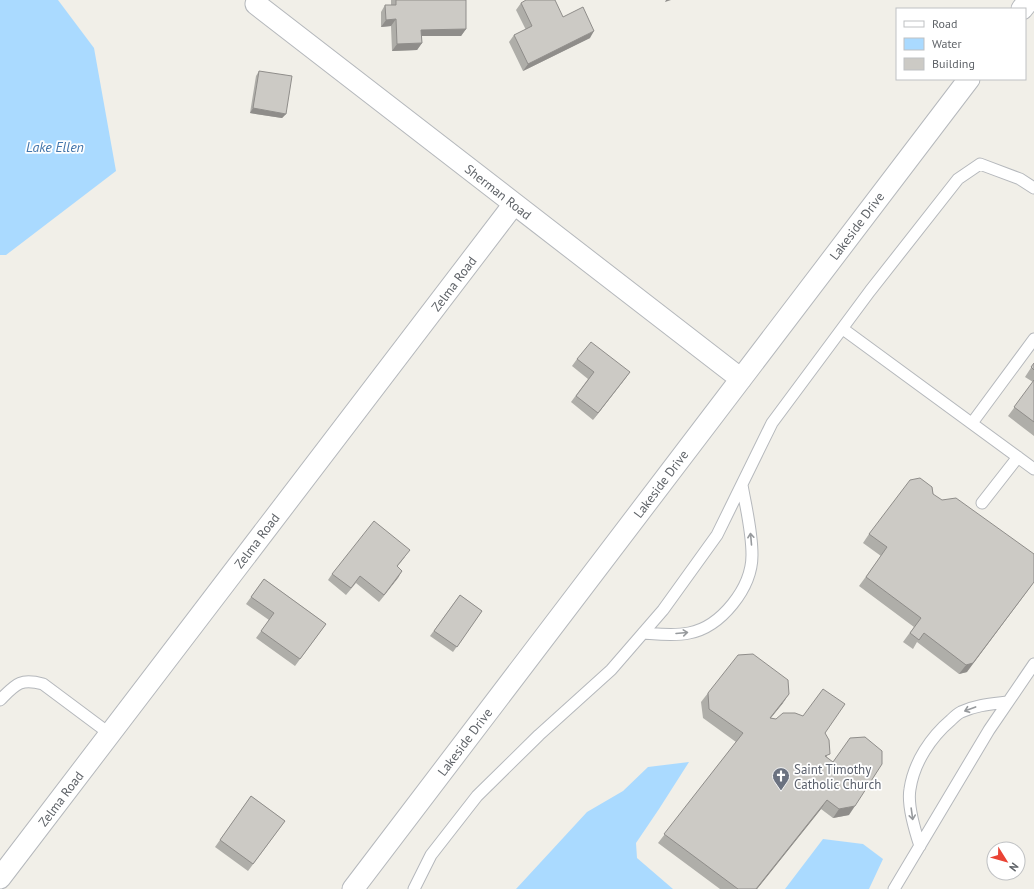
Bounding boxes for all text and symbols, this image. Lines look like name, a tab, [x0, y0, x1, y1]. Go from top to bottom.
legend	[896, 8, 1026, 80]
text: Road	[932, 16, 957, 31]
text: Water	[932, 36, 962, 51]
text: Building	[932, 56, 975, 71]
water label: Lake Ellen	[26, 138, 84, 156]
street label: Sherman Road	[461, 161, 535, 223]
street label: Lakeside Drive	[826, 189, 888, 263]
street label: Zelma Road	[428, 253, 480, 315]
street label: Lakeside Drive	[630, 447, 692, 521]
street label: Zelma Road	[231, 510, 283, 572]
one-way arrow	[747, 533, 755, 546]
one-way arrow	[675, 630, 688, 637]
street label: Lakeside Drive	[434, 705, 496, 779]
one-way arrow	[964, 706, 977, 713]
place label: Saint Timothy Catholic Church	[794, 761, 881, 793]
church icon: Saint Timothy Catholic Church	[771, 766, 791, 791]
street label: Zelma Road	[35, 768, 87, 830]
one-way arrow	[908, 807, 916, 820]
north arrow	[986, 841, 1026, 881]
text: N	[1006, 860, 1022, 874]

